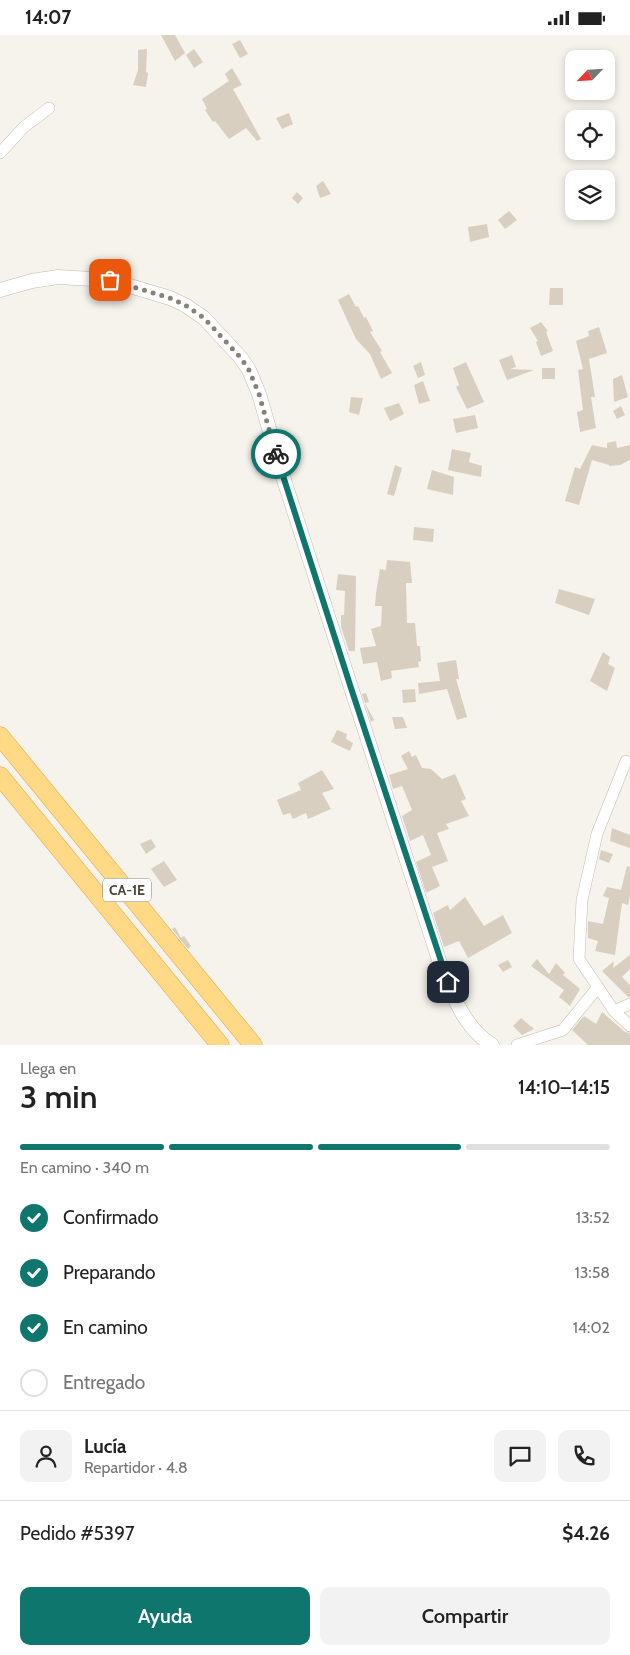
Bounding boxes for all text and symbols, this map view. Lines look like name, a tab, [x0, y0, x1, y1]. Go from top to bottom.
text: 14:07	[25, 6, 71, 29]
north arrow	[565, 50, 615, 100]
map controls	[565, 50, 615, 220]
button: locate	[565, 110, 615, 160]
button: layers	[565, 170, 615, 220]
pin	[89, 259, 131, 301]
icon: bag	[96, 266, 124, 294]
courier	[251, 429, 301, 479]
icon: bike	[262, 440, 290, 468]
road number: CA-1E	[103, 879, 151, 901]
pin	[427, 961, 469, 1003]
icon: home	[434, 968, 462, 996]
text: Llega en	[20, 1059, 76, 1078]
text: 14:10–14:15	[518, 1076, 610, 1099]
text: 3 min	[20, 1077, 97, 1116]
text: En camino · 340 m	[20, 1158, 149, 1177]
icon: check	[20, 1204, 48, 1232]
text: Confirmado	[63, 1206, 159, 1229]
text: 13:52	[576, 1208, 610, 1227]
icon: check	[20, 1259, 48, 1287]
text: Preparando	[63, 1261, 156, 1284]
text: 13:58	[574, 1263, 610, 1282]
icon: check	[20, 1314, 48, 1342]
text: En camino	[63, 1316, 148, 1339]
text: 14:02	[573, 1318, 610, 1337]
text: Entregado	[63, 1371, 145, 1394]
button: person	[20, 1430, 72, 1482]
button: chat	[494, 1430, 546, 1482]
button: phone	[558, 1430, 610, 1482]
text: Lucía	[84, 1435, 127, 1458]
text: Repartidor · 4.8	[84, 1458, 188, 1477]
text: Pedido #5397	[20, 1522, 134, 1545]
text: $4.26	[562, 1522, 610, 1545]
button: Ayuda	[20, 1587, 310, 1645]
button: Compartir	[320, 1587, 610, 1645]

